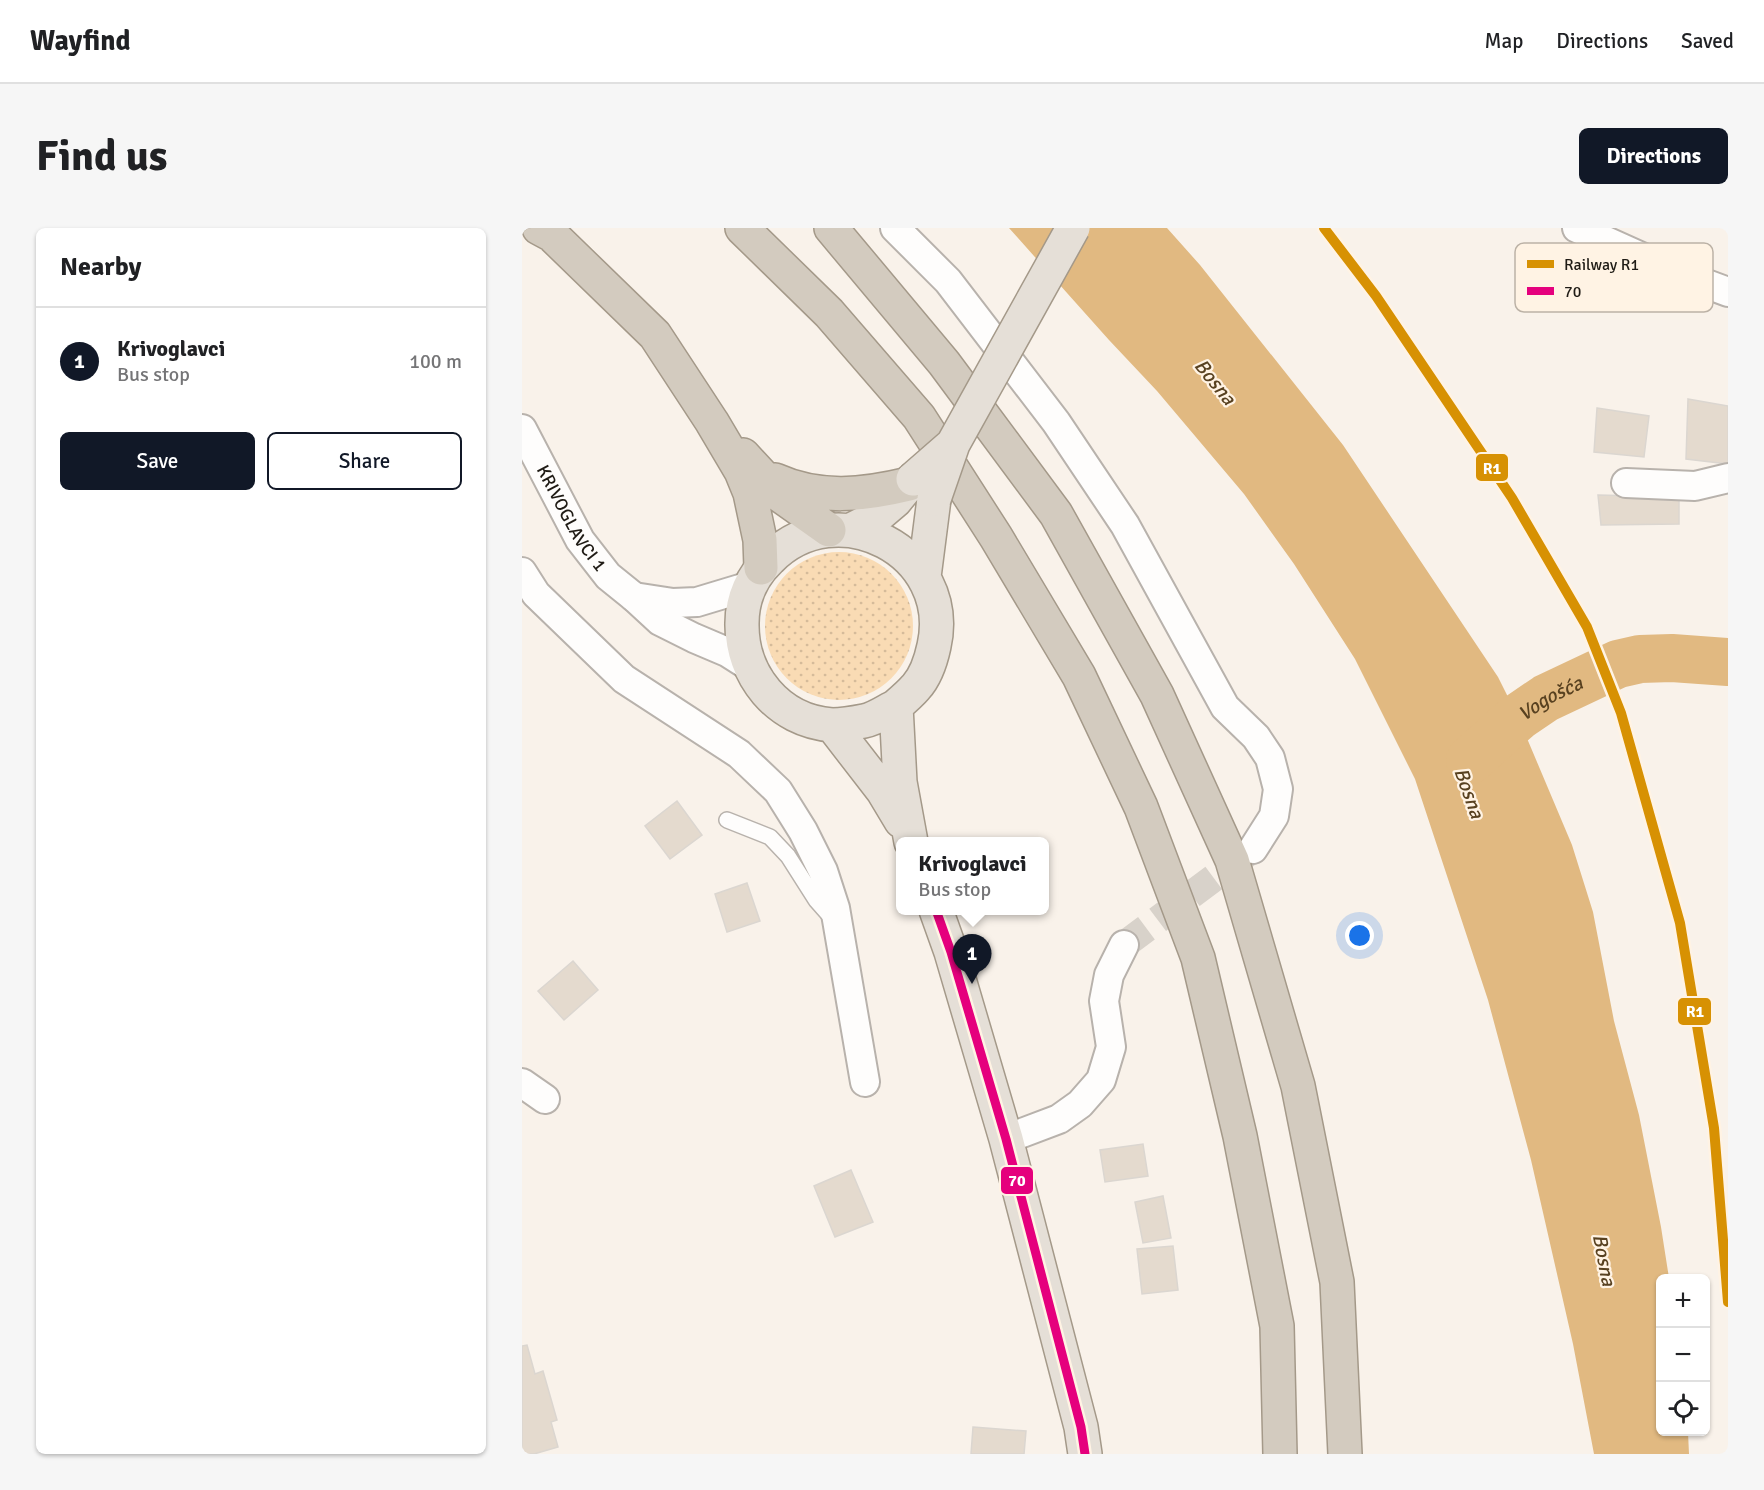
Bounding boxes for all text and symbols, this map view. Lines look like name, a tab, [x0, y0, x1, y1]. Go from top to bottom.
text: Wayfind	[30, 24, 131, 58]
text: Map	[1485, 28, 1523, 54]
text: Directions	[1556, 28, 1648, 54]
text: Saved	[1681, 28, 1734, 54]
button: Directions	[1579, 128, 1728, 184]
text: Find us	[36, 131, 167, 182]
legend	[1515, 243, 1713, 312]
text: Nearby	[60, 251, 141, 283]
text: Railway R1	[1564, 255, 1639, 275]
text: 70	[1564, 282, 1581, 302]
text: Krivoglavci	[117, 335, 225, 362]
text: 1	[74, 349, 85, 374]
text: 100 m	[409, 349, 462, 374]
water label: Bosna	[1189, 354, 1242, 411]
text: Bus stop	[117, 362, 190, 387]
button: Save	[60, 432, 255, 490]
button: Share	[267, 432, 462, 490]
line badge: R1	[1475, 453, 1509, 482]
text: R1	[1483, 459, 1502, 479]
street label: KRIVOGLAVCI 1	[532, 461, 611, 576]
water label: Vogošća	[1513, 670, 1587, 726]
water label: Bosna	[1448, 764, 1490, 823]
popup	[896, 837, 1049, 915]
text: Krivoglavci	[918, 850, 1027, 877]
text: Bus stop	[918, 877, 991, 902]
your location	[1345, 921, 1374, 950]
pin: 1	[952, 934, 992, 984]
line badge: R1	[1677, 997, 1712, 1026]
text: R1	[1686, 1002, 1705, 1022]
line badge: 70	[1000, 1166, 1034, 1195]
text: 70	[1008, 1171, 1026, 1191]
water label: Bosna	[1587, 1232, 1621, 1289]
map controls	[1656, 1274, 1710, 1436]
button: +	[1656, 1274, 1710, 1328]
button: −	[1656, 1328, 1710, 1382]
button: locate	[1656, 1382, 1710, 1436]

